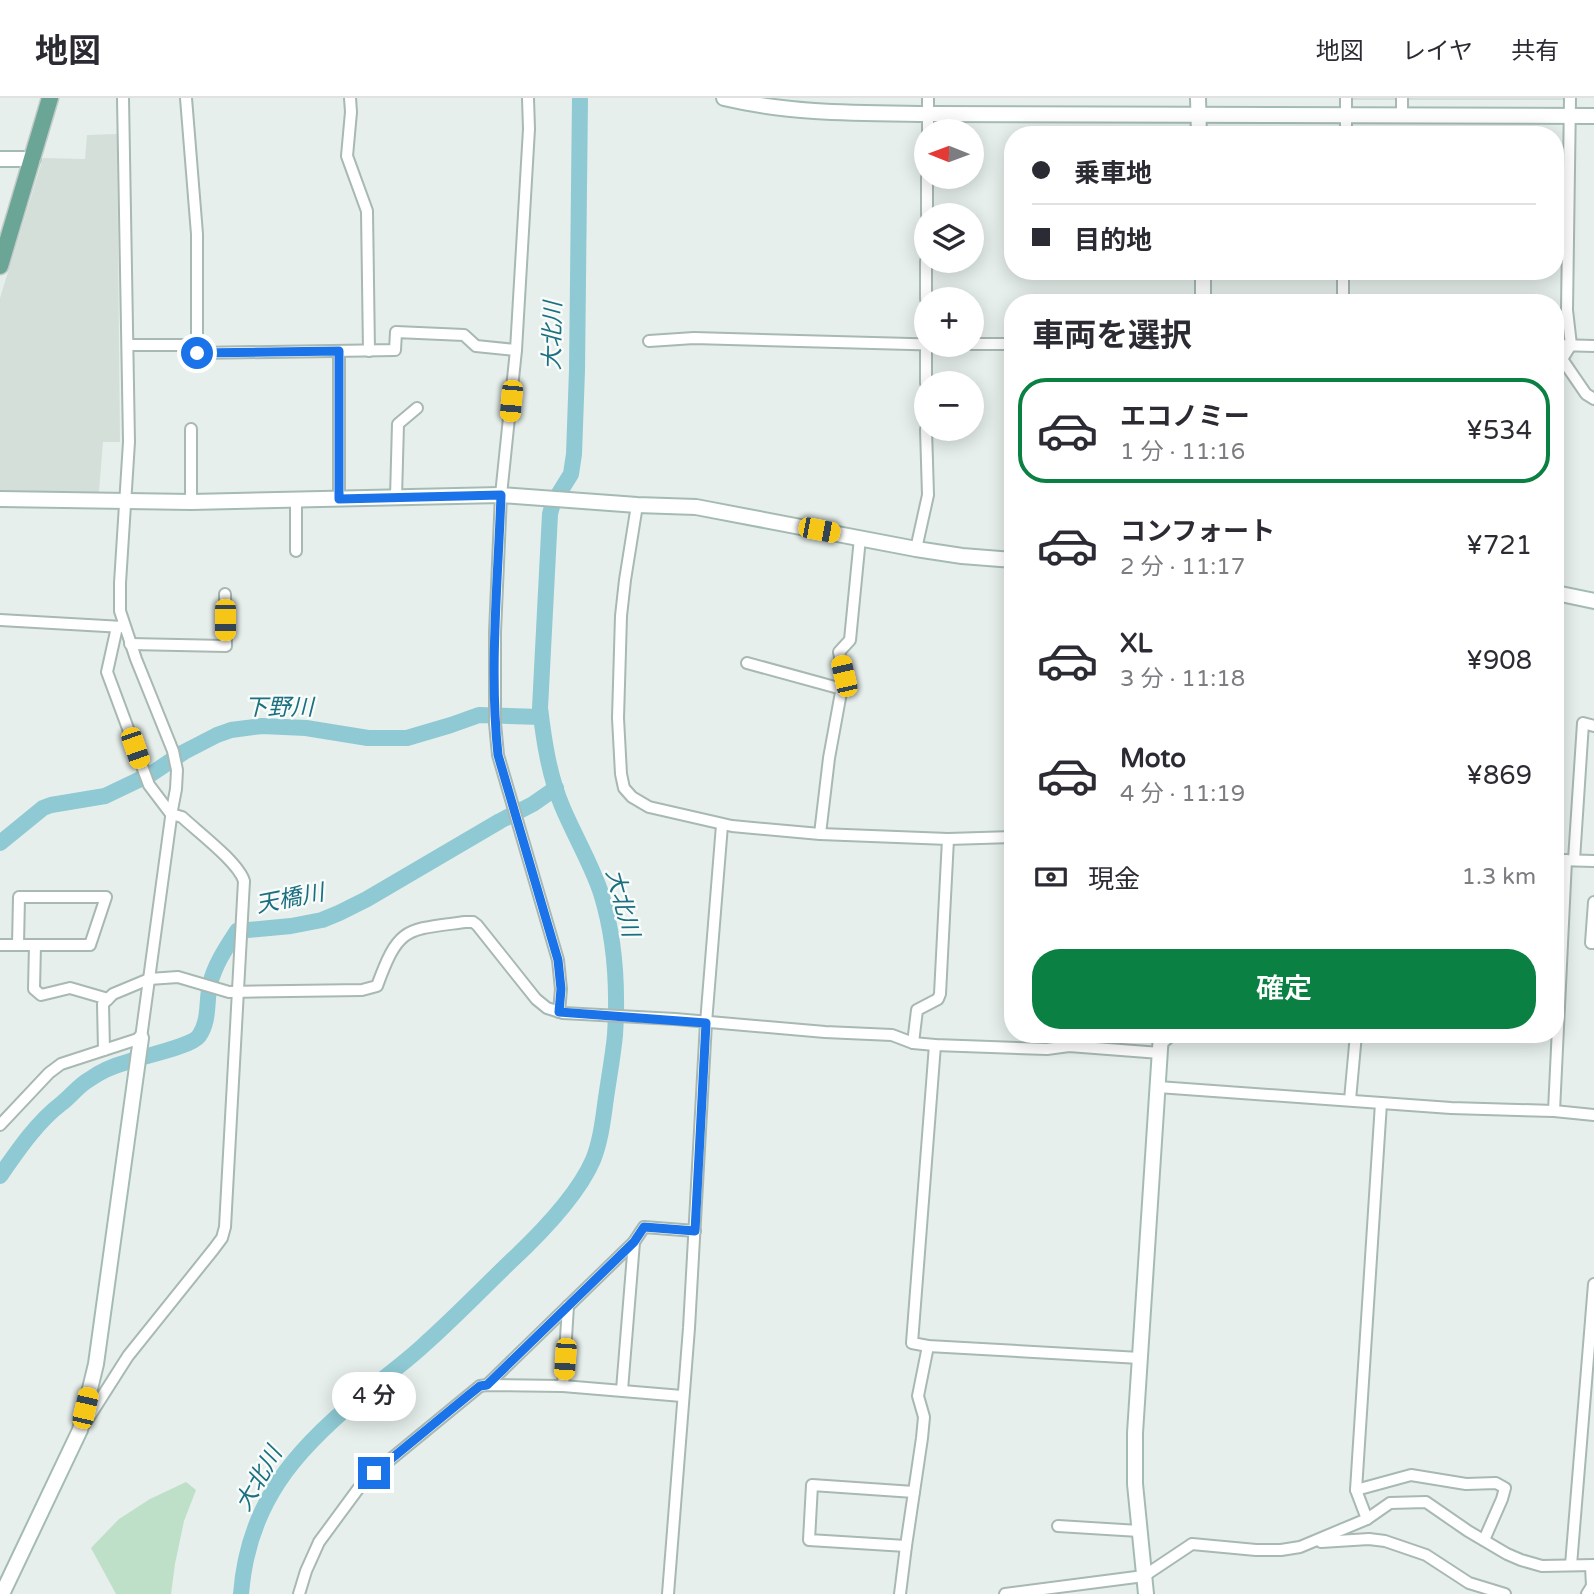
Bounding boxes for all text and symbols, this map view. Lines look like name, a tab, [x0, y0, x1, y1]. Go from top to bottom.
text: 地図	[35, 32, 101, 71]
text: 地図	[1316, 37, 1364, 66]
text: レイヤ	[1402, 37, 1473, 66]
text: 共有	[1511, 37, 1559, 66]
north arrow	[914, 119, 984, 189]
map controls	[914, 119, 984, 441]
text: 乗車地	[1074, 158, 1152, 189]
button: layers	[914, 203, 984, 273]
text: 目的地	[1074, 225, 1152, 256]
button: +	[914, 287, 984, 357]
water label: 大北川	[538, 298, 568, 371]
text: 車両を選択	[1032, 317, 1192, 355]
route start	[181, 337, 213, 369]
button: −	[914, 371, 984, 441]
car	[499, 379, 524, 423]
icon: car	[1036, 399, 1099, 462]
text: エコノミー	[1120, 401, 1250, 432]
text: ¥534	[1466, 415, 1532, 446]
text: 1 分 · 11:16	[1120, 438, 1245, 466]
icon: car	[1036, 514, 1099, 577]
car	[797, 516, 842, 544]
text: コンフォート	[1120, 516, 1275, 547]
text: ¥721	[1466, 530, 1532, 561]
text: 2 分 · 11:17	[1120, 553, 1245, 581]
car	[215, 599, 236, 641]
text: XL	[1120, 628, 1152, 659]
icon: car	[1036, 629, 1099, 692]
text: ¥908	[1466, 645, 1532, 676]
car	[830, 653, 859, 699]
text: 3 分 · 11:18	[1120, 665, 1245, 693]
water label: 下野川	[245, 694, 317, 722]
car	[119, 725, 152, 771]
text: Moto	[1120, 743, 1186, 774]
icon: car	[1036, 744, 1099, 807]
text: ¥869	[1466, 760, 1532, 791]
text: 4 分 · 11:19	[1120, 780, 1245, 808]
icon: cash	[1032, 858, 1070, 896]
text: 1.3 km	[1462, 863, 1536, 891]
text: 現金	[1088, 864, 1140, 895]
water label: 大北川	[600, 866, 645, 943]
water label: 天橋川	[253, 878, 329, 919]
button: 確定	[1032, 949, 1536, 1029]
car	[554, 1337, 577, 1381]
callout: 4 分	[332, 1372, 416, 1420]
text: 4 分	[352, 1382, 396, 1410]
car	[71, 1385, 100, 1431]
water label: 大北川	[230, 1440, 290, 1516]
route end	[358, 1457, 390, 1489]

